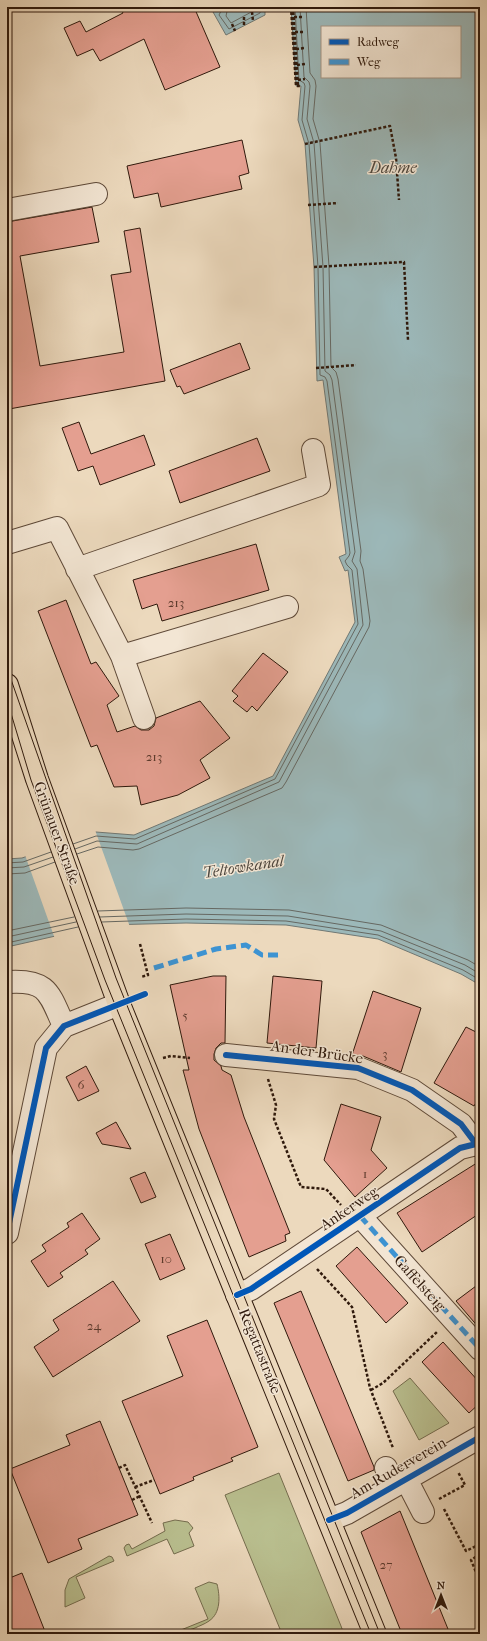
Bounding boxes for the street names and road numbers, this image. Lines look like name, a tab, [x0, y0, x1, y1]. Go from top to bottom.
street label: Grünauer Straße	[30, 779, 84, 888]
street label: An der Brücke	[269, 1036, 365, 1067]
street label: Ankerweg	[316, 1181, 382, 1235]
street label: Gaffelsteig	[390, 1251, 450, 1315]
street label: Regattastraße	[235, 1306, 286, 1397]
street label: Am Ruderverein	[346, 1433, 449, 1503]

